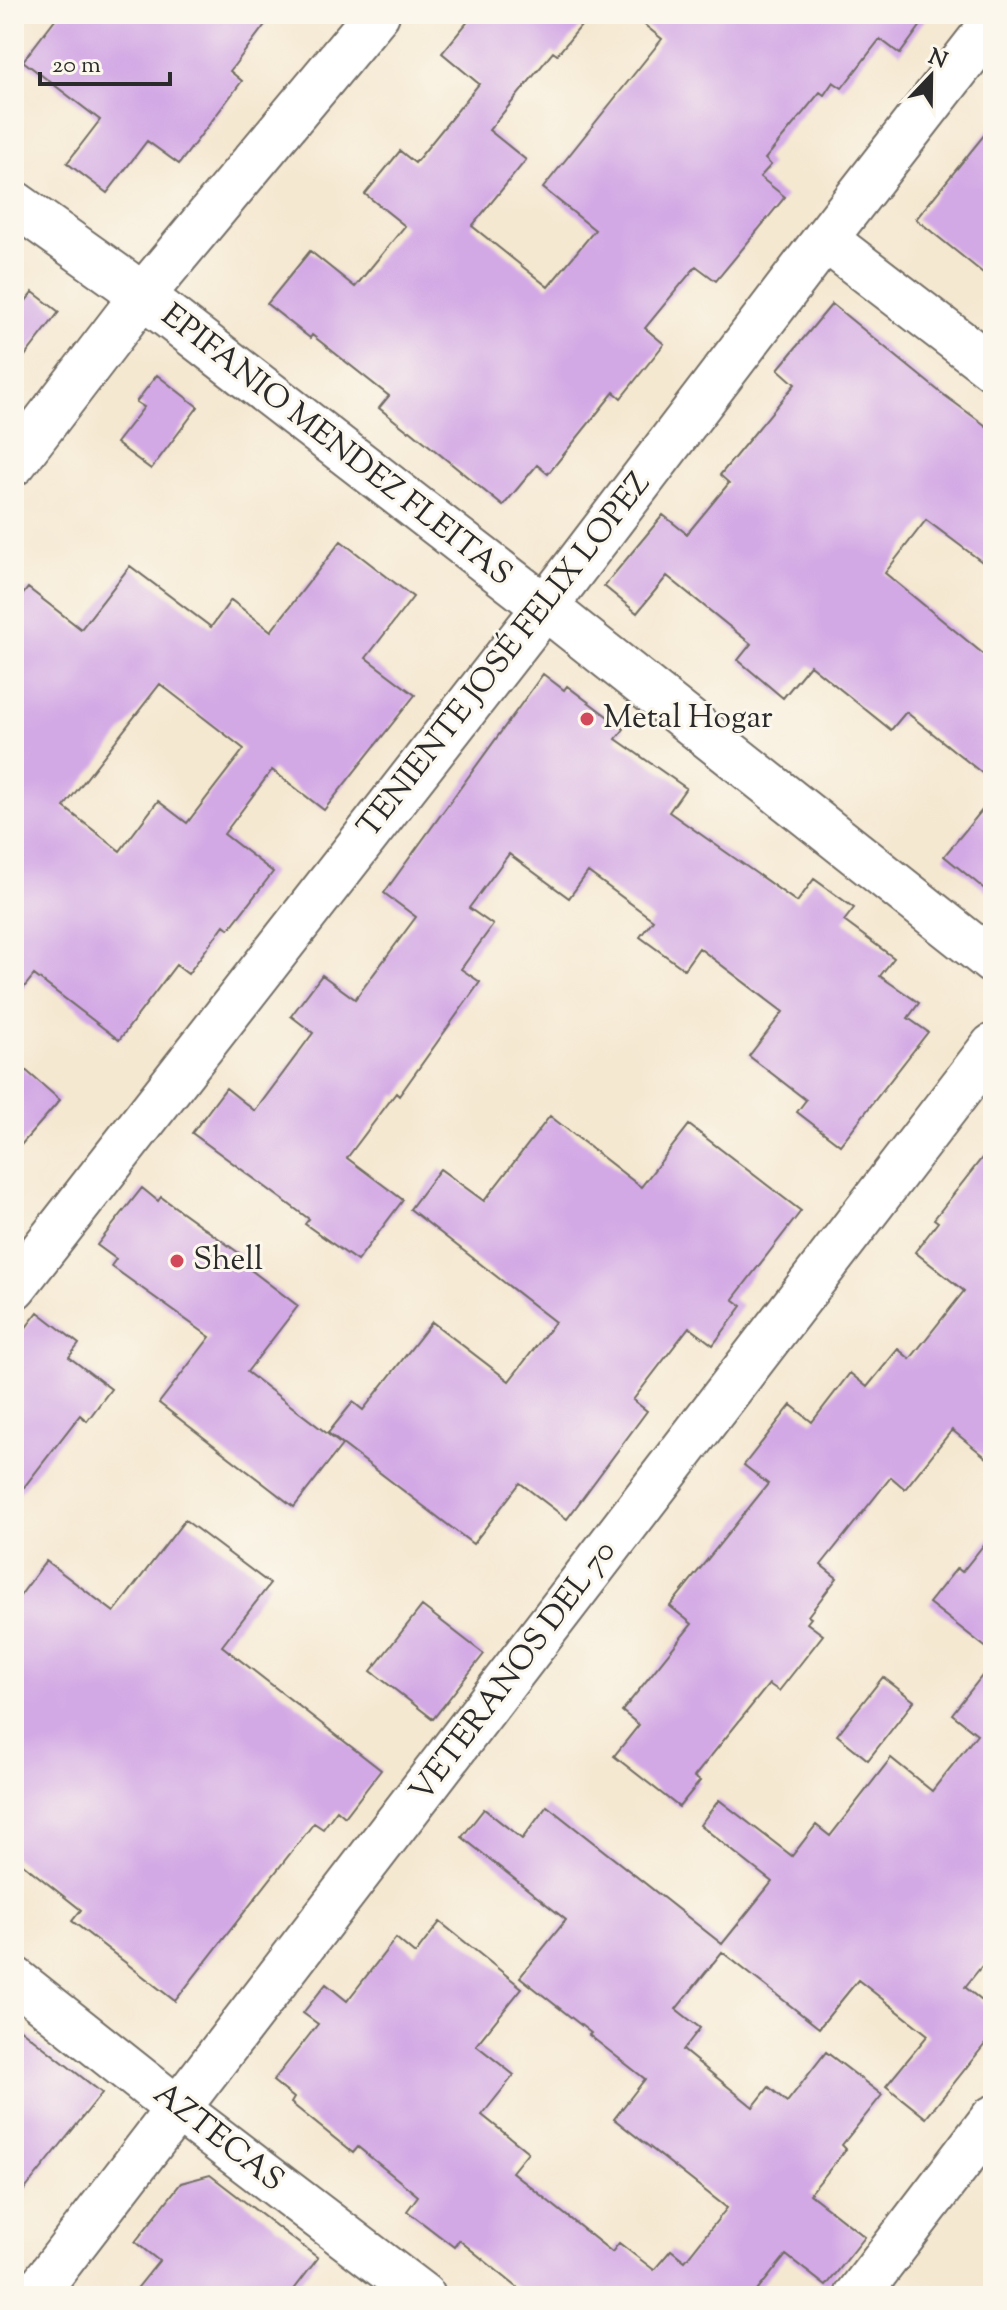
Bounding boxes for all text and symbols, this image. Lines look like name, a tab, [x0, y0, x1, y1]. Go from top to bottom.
scale bar	[40, 36, 170, 86]
north arrow	[891, 36, 971, 116]
text: N	[923, 42, 952, 79]
text: 20 m	[52, 49, 101, 83]
street label: EPIFANIO MENDEZ FLEITAS	[151, 294, 521, 598]
street label: TENIENTE JOSÉ FELIX LOPEZ	[347, 463, 663, 849]
place label: Metal Hogar	[603, 696, 773, 742]
marker: Metal Hogar	[578, 710, 596, 728]
place label: Shell	[193, 1238, 263, 1284]
marker: Shell	[168, 1252, 186, 1270]
street label: VETERANOS DEL 70	[400, 1531, 628, 1813]
street label: AZTECAS	[143, 2072, 293, 2204]

